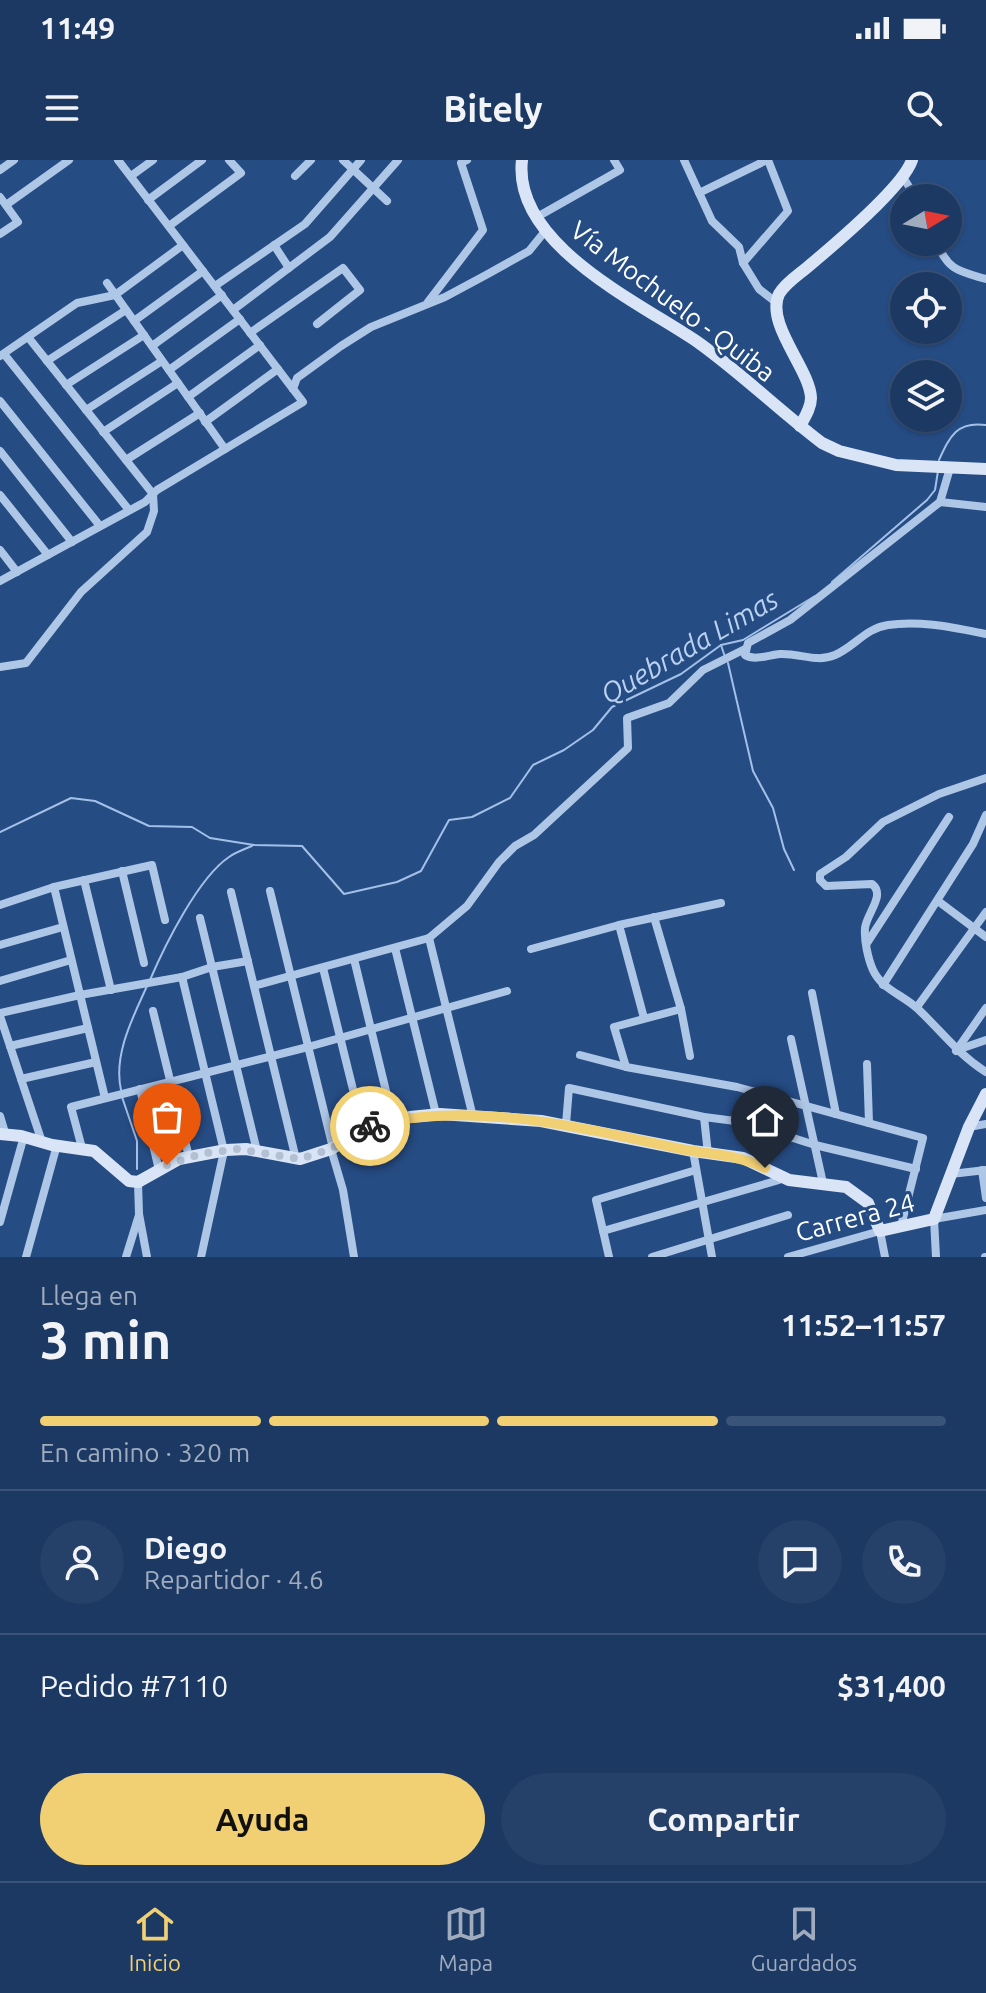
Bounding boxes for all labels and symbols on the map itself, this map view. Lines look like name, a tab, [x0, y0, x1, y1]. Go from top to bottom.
north arrow	[890, 184, 962, 256]
street label: Vía Mochuelo - Quiba	[565, 215, 781, 387]
water label: Quebrada Limas	[595, 583, 784, 710]
pin	[133, 1083, 201, 1165]
courier	[330, 1086, 410, 1166]
pin	[731, 1086, 799, 1168]
street label: Carrera 24	[792, 1187, 918, 1247]

